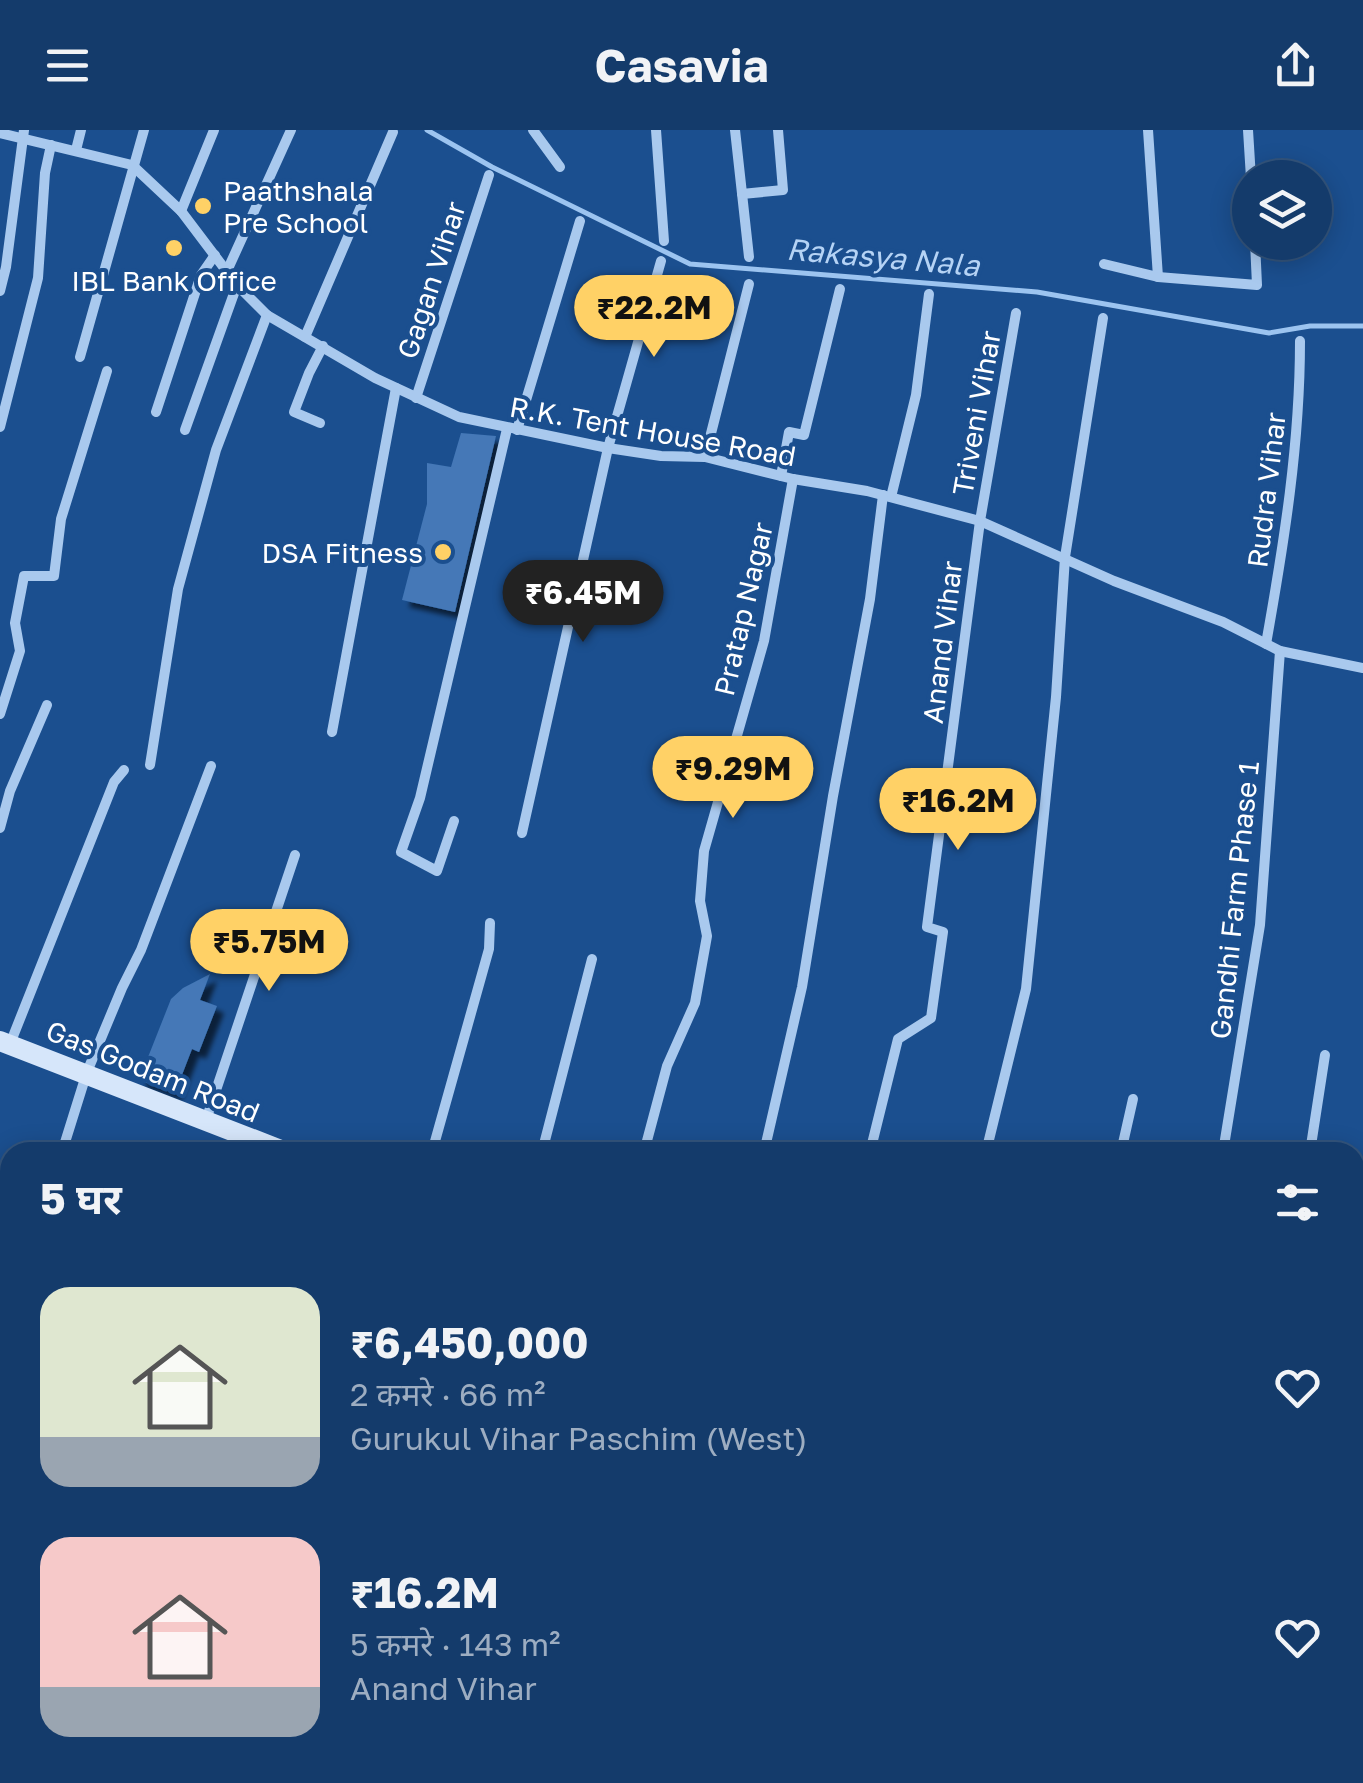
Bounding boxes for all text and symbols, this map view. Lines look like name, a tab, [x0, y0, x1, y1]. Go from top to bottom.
icon: menu	[40, 38, 95, 93]
text: Casavia	[594, 38, 769, 92]
icon: share	[1268, 38, 1323, 93]
map controls	[1232, 160, 1332, 260]
button: layers	[1232, 160, 1332, 260]
place label: Paathshala Pre School	[223, 174, 374, 239]
marker: Paathshala Pre School	[192, 195, 214, 217]
street label: Gagan Vihar	[390, 197, 472, 363]
water label: Rakasya Nala	[785, 231, 982, 283]
marker: IBL Bank Office	[163, 237, 185, 259]
place label: IBL Bank Office	[71, 264, 277, 297]
pin: ₹22.2M	[573, 275, 735, 360]
text: ₹22.2M	[596, 288, 712, 326]
street label: Triveni Vihar	[945, 328, 1007, 498]
street label: R.K. Tent House Road	[507, 390, 799, 472]
street label: Rudra Vihar	[1240, 410, 1292, 570]
street label: Pratap Nagar	[707, 519, 779, 699]
place label: DSA Fitness	[261, 536, 423, 569]
marker: DSA Fitness	[432, 541, 454, 563]
street label: Anand Vihar	[916, 559, 968, 725]
pin: ₹6.45M	[502, 560, 664, 645]
text: ₹6.45M	[525, 573, 641, 611]
pin: ₹9.29M	[652, 736, 814, 821]
text: ₹9.29M	[674, 749, 792, 787]
street label: Gandhi Farm Phase 1	[1203, 759, 1265, 1041]
pin: ₹16.2M	[877, 768, 1039, 853]
text: ₹16.2M	[901, 781, 1015, 819]
pin: ₹5.75M	[188, 909, 350, 994]
text: ₹5.75M	[212, 922, 326, 960]
street label: Gas Godam Road	[41, 1013, 265, 1129]
text: 5 घर	[40, 1173, 122, 1223]
icon: filters	[1270, 1175, 1325, 1230]
text: ₹6,450,000	[350, 1317, 589, 1367]
icon: home	[120, 1327, 240, 1447]
icon: heart	[1270, 1360, 1325, 1415]
text: 2 कमरे · 66 m²	[350, 1375, 546, 1413]
text: Gurukul Vihar Paschim (West)	[350, 1419, 807, 1457]
text: ₹16.2M	[350, 1567, 499, 1617]
icon: home	[120, 1577, 240, 1697]
icon: heart	[1270, 1610, 1325, 1665]
text: 5 कमरे · 143 m²	[350, 1625, 561, 1663]
text: Anand Vihar	[350, 1669, 537, 1707]

